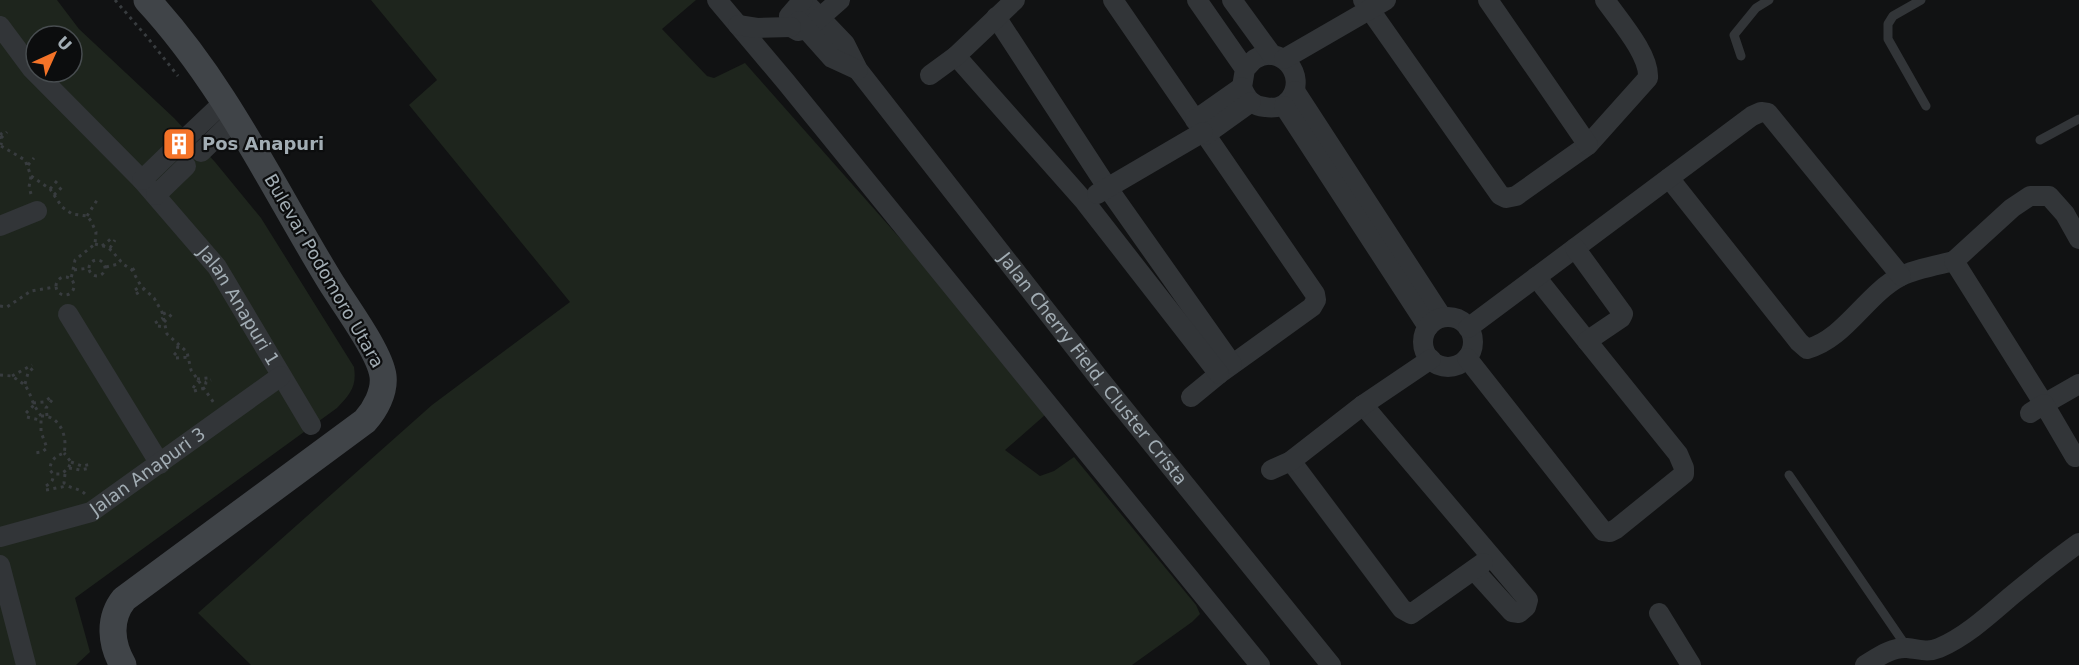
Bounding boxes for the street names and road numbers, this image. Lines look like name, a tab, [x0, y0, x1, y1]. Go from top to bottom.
street label: Bulevar Podomoro Utara	[260, 170, 389, 371]
street label: Jalan Anapuri 1	[193, 241, 284, 369]
street label: Jalan Cherry Field, Cluster Crista	[994, 247, 1192, 489]
street label: Jalan Anapuri 3	[85, 423, 209, 520]

